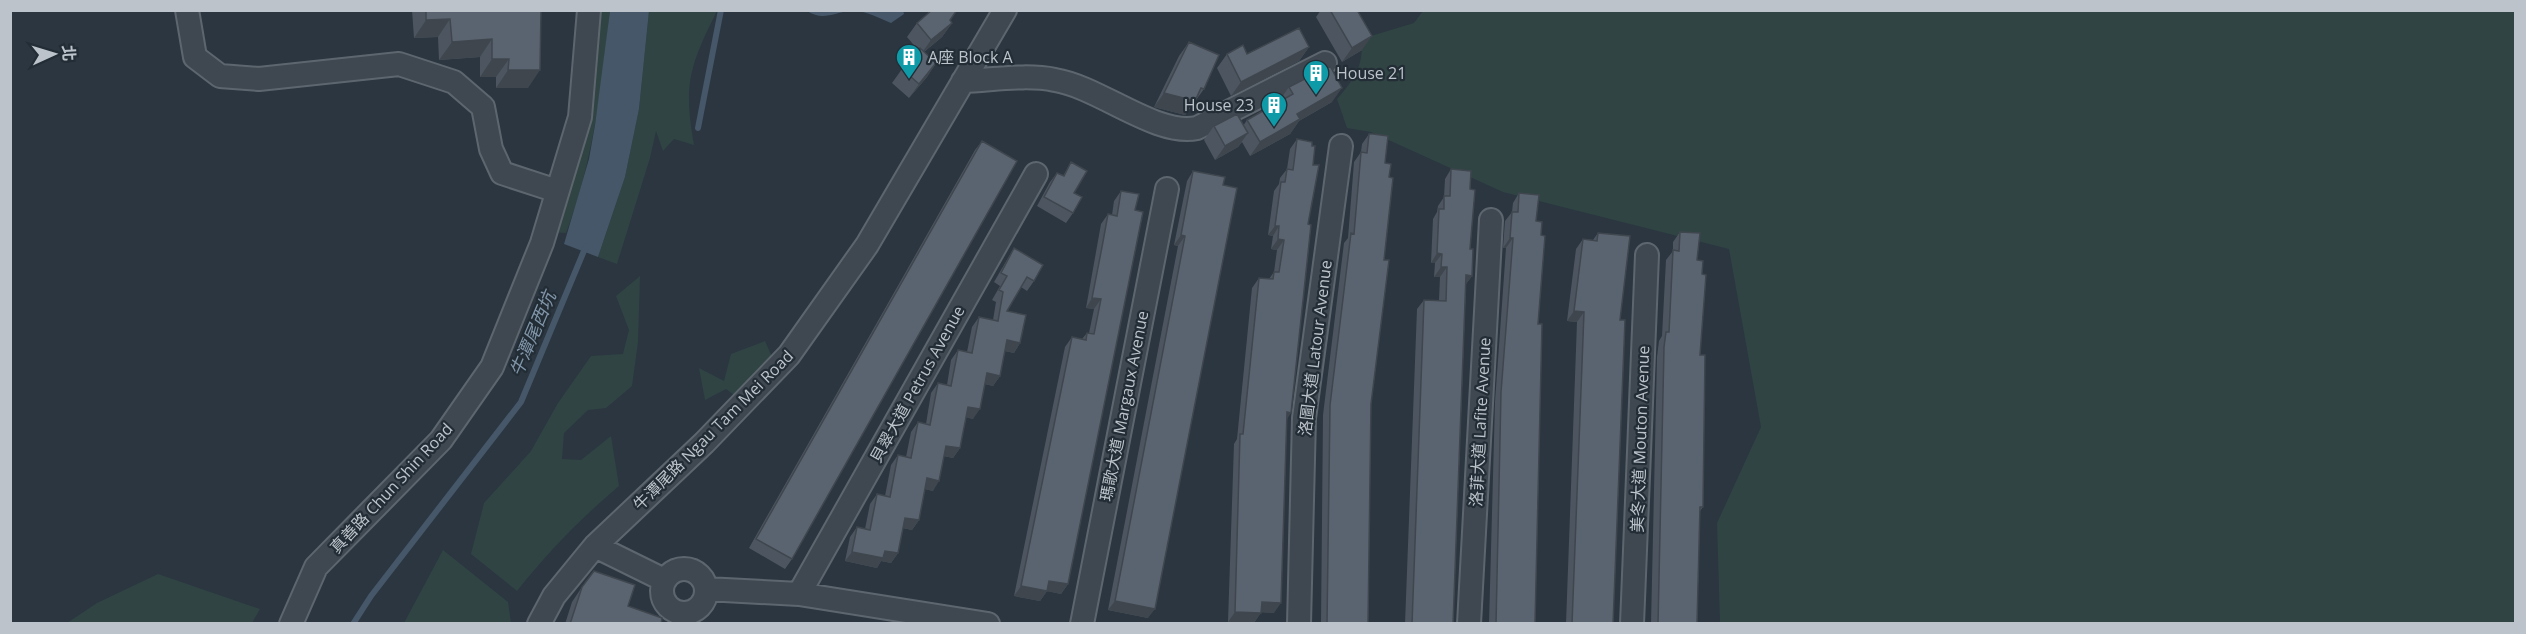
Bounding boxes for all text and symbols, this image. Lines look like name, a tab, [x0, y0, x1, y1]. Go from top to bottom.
north arrow	[24, 24, 84, 84]
building icon: A座 Block A	[894, 42, 924, 80]
text: 北	[57, 44, 80, 62]
place label: A座 Block A	[928, 46, 1014, 68]
building icon: House 21	[1301, 58, 1331, 96]
place label: House 21	[1336, 62, 1406, 84]
building icon: House 23	[1259, 90, 1289, 128]
place label: House 23	[1184, 94, 1254, 116]
street label: 洛圖大道 Latour Avenue	[1293, 259, 1337, 437]
water label: 牛潭尾西坑	[503, 285, 562, 380]
street label: 貝翠大道 Petrus Avenue	[865, 302, 969, 466]
street label: 瑪歌大道 Margaux Avenue	[1095, 309, 1153, 503]
street label: 洛菲大道 Lafite Avenue	[1465, 337, 1495, 507]
street label: 牛潭尾路 Ngau Tam Mei Road	[628, 345, 798, 515]
street label: 美冬大道 Mouton Avenue	[1626, 345, 1654, 533]
street label: 真善路 Chun Shin Road	[325, 418, 457, 558]

